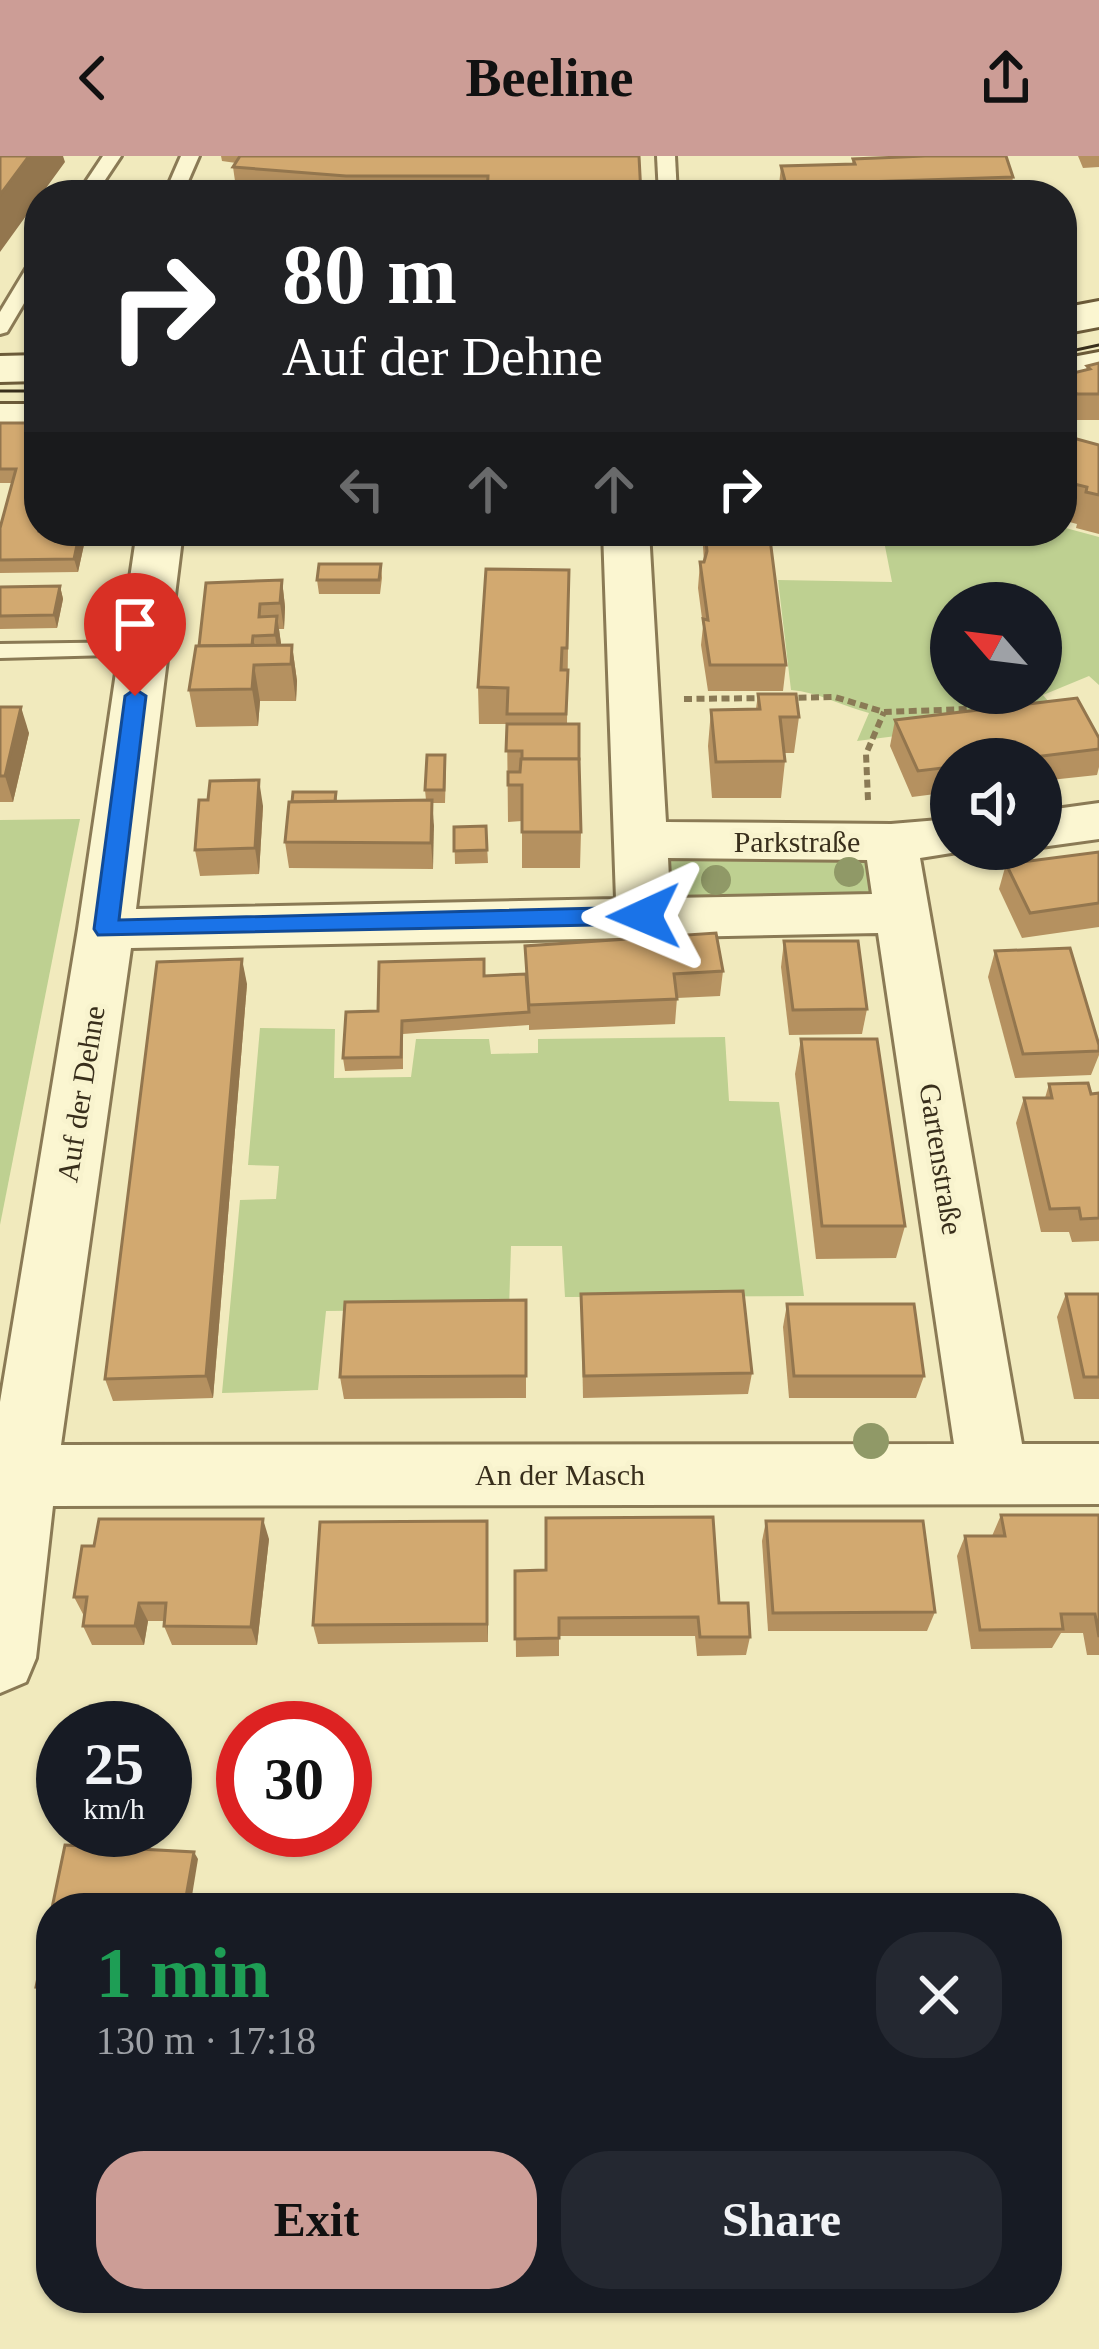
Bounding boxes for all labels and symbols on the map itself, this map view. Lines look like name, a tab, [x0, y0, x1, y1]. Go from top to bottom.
pin	[84, 573, 186, 696]
north arrow	[930, 582, 1062, 714]
street label: Parkstraße	[734, 825, 860, 858]
position arrow	[581, 853, 707, 979]
street label: Auf der Dehne	[50, 1003, 111, 1185]
street label: Gartenstraße	[913, 1081, 970, 1237]
street label: An der Masch	[475, 1458, 645, 1491]
speed limit sign: 30	[216, 1701, 372, 1857]

